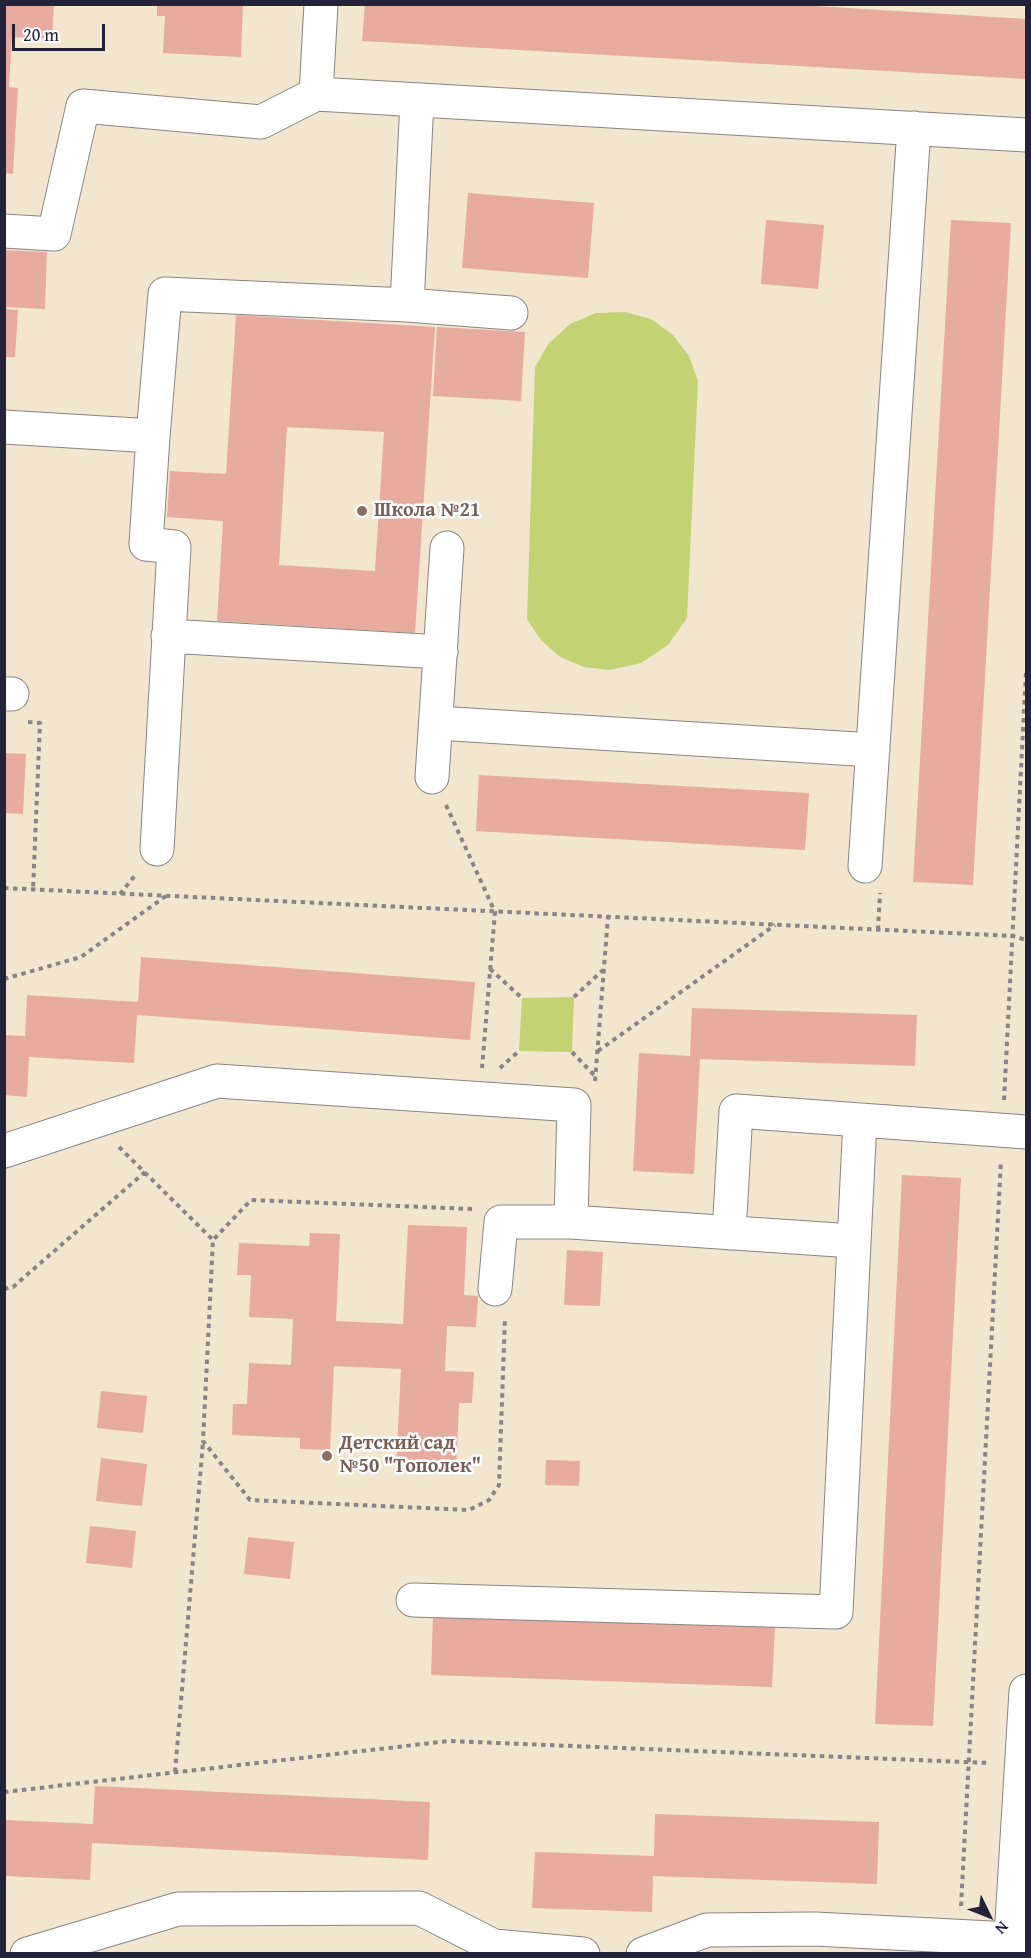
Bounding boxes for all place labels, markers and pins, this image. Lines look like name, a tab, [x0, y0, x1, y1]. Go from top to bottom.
place label: Школа №21	[374, 499, 480, 523]
marker: Школа №21	[355, 504, 369, 518]
place label: Детский сад №50 "Тополек"	[339, 1432, 481, 1479]
marker: Детский сад №50 "Тополек"	[320, 1449, 334, 1463]

